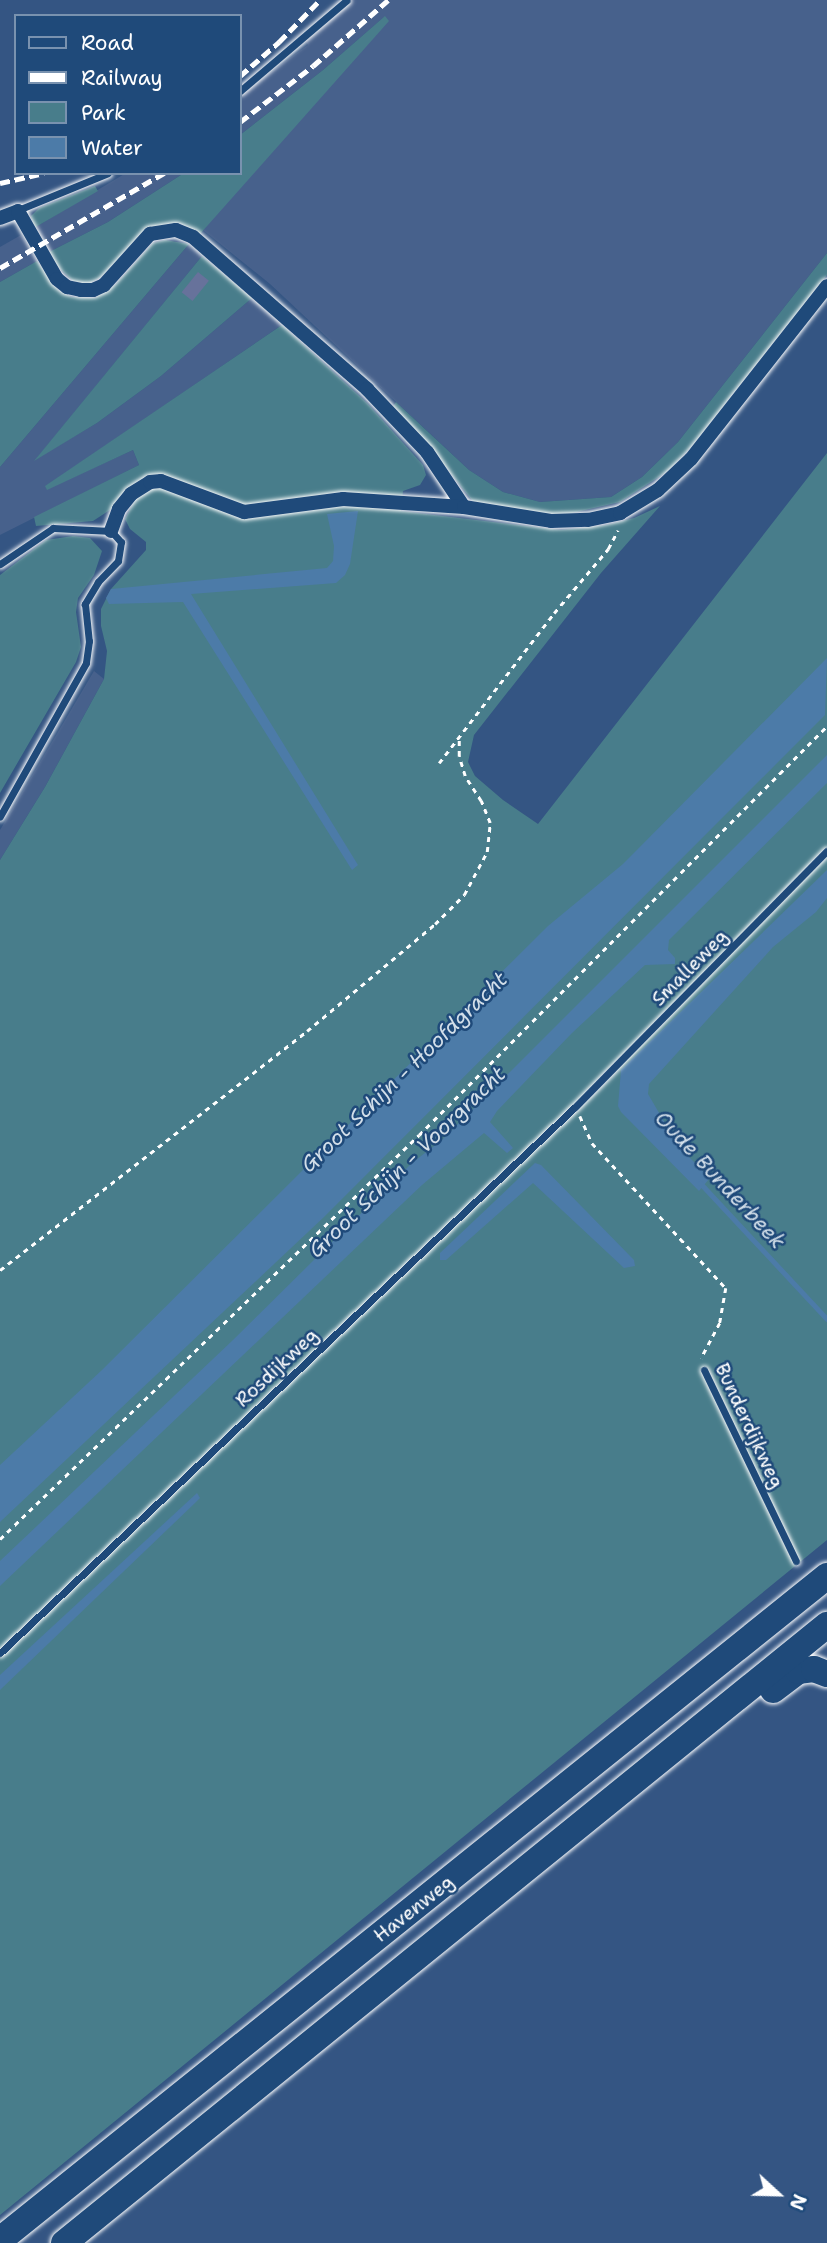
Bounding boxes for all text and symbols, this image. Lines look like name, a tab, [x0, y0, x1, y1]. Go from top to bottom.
legend	[14, 14, 242, 175]
text: Road	[81, 29, 134, 57]
text: Railway	[81, 64, 163, 92]
text: Park	[81, 99, 126, 127]
text: Water	[81, 134, 143, 162]
street label: Smalleweg	[647, 925, 733, 1011]
water label: Groot Schijn - Hoofdgracht	[295, 967, 513, 1177]
water label: Groot Schijn - Voorgracht	[303, 1061, 511, 1263]
water label: Oude Bunderbeek	[650, 1106, 790, 1254]
street label: Rosdijkweg	[231, 1324, 323, 1412]
street label: Bunderdijkweg	[710, 1360, 788, 1492]
street label: Havenweg	[370, 1871, 458, 1947]
north arrow	[743, 2159, 813, 2229]
text: N	[784, 2190, 812, 2214]

